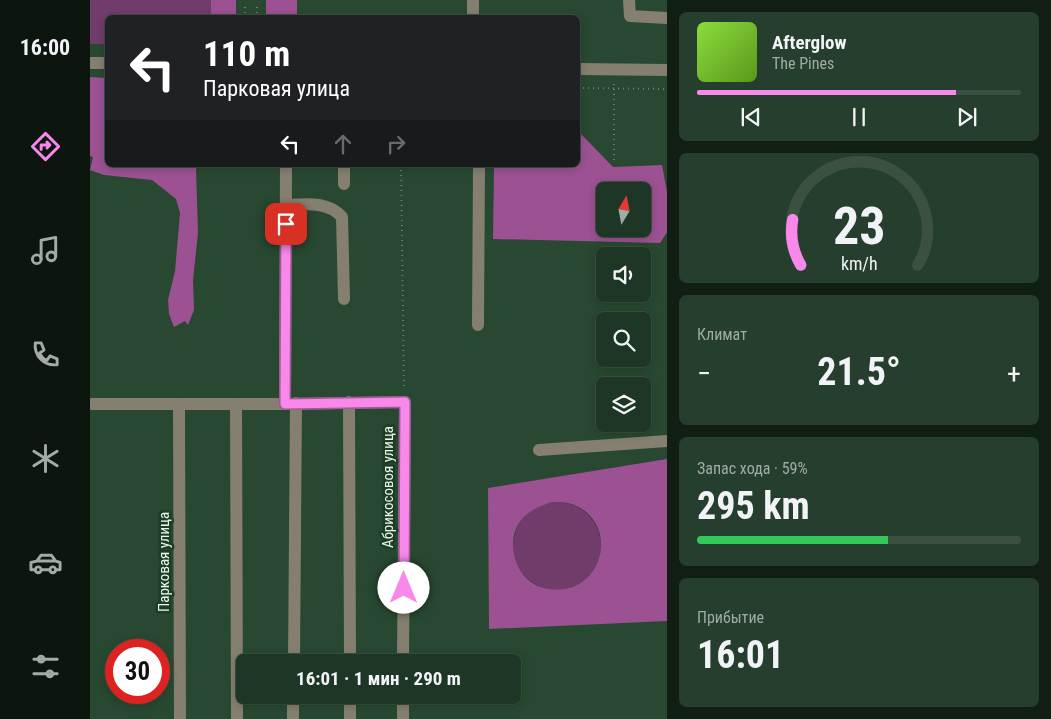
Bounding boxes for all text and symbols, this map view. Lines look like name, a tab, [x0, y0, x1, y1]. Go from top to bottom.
text: Afterglow	[772, 31, 846, 54]
text: 110 m	[203, 34, 290, 75]
text: 16:00	[20, 35, 70, 60]
icon: left	[120, 35, 185, 100]
text: The Pines	[772, 54, 834, 73]
text: Парковая улица	[203, 76, 350, 101]
icon: previous	[737, 103, 765, 131]
icon: pause	[845, 103, 873, 131]
icon: next	[953, 103, 981, 131]
icon: directions	[28, 129, 63, 164]
icon: left	[276, 130, 304, 158]
icon: ahead	[329, 130, 357, 158]
icon: right	[382, 130, 410, 158]
north arrow	[596, 182, 651, 238]
map controls	[596, 182, 651, 432]
text: 23	[833, 196, 885, 257]
pin	[265, 203, 307, 245]
icon: arrive	[272, 210, 300, 238]
icon: music	[28, 233, 63, 268]
button: sound	[596, 247, 651, 302]
text: km/h	[841, 253, 877, 274]
button: search	[596, 312, 651, 367]
text: Климат	[697, 325, 747, 344]
icon: phone	[28, 337, 63, 372]
text: 21.5°	[817, 350, 901, 394]
text: −	[697, 357, 711, 390]
text: +	[1007, 357, 1021, 390]
button: layers	[596, 377, 651, 432]
street label: Абрикосовоя улица	[379, 426, 397, 548]
icon: climate	[28, 441, 63, 476]
text: Запас хода · 59%	[697, 459, 808, 478]
text: 295 km	[697, 484, 810, 528]
street label: Парковая улица	[155, 512, 173, 612]
icon: car	[28, 545, 63, 580]
position arrow	[377, 561, 429, 613]
text: Прибытие	[697, 608, 764, 627]
text: 16:01	[697, 633, 784, 677]
speed limit sign: 30	[105, 639, 170, 704]
icon: filters	[28, 649, 63, 684]
text: 16:01 · 1 мин · 290 m	[296, 667, 461, 690]

